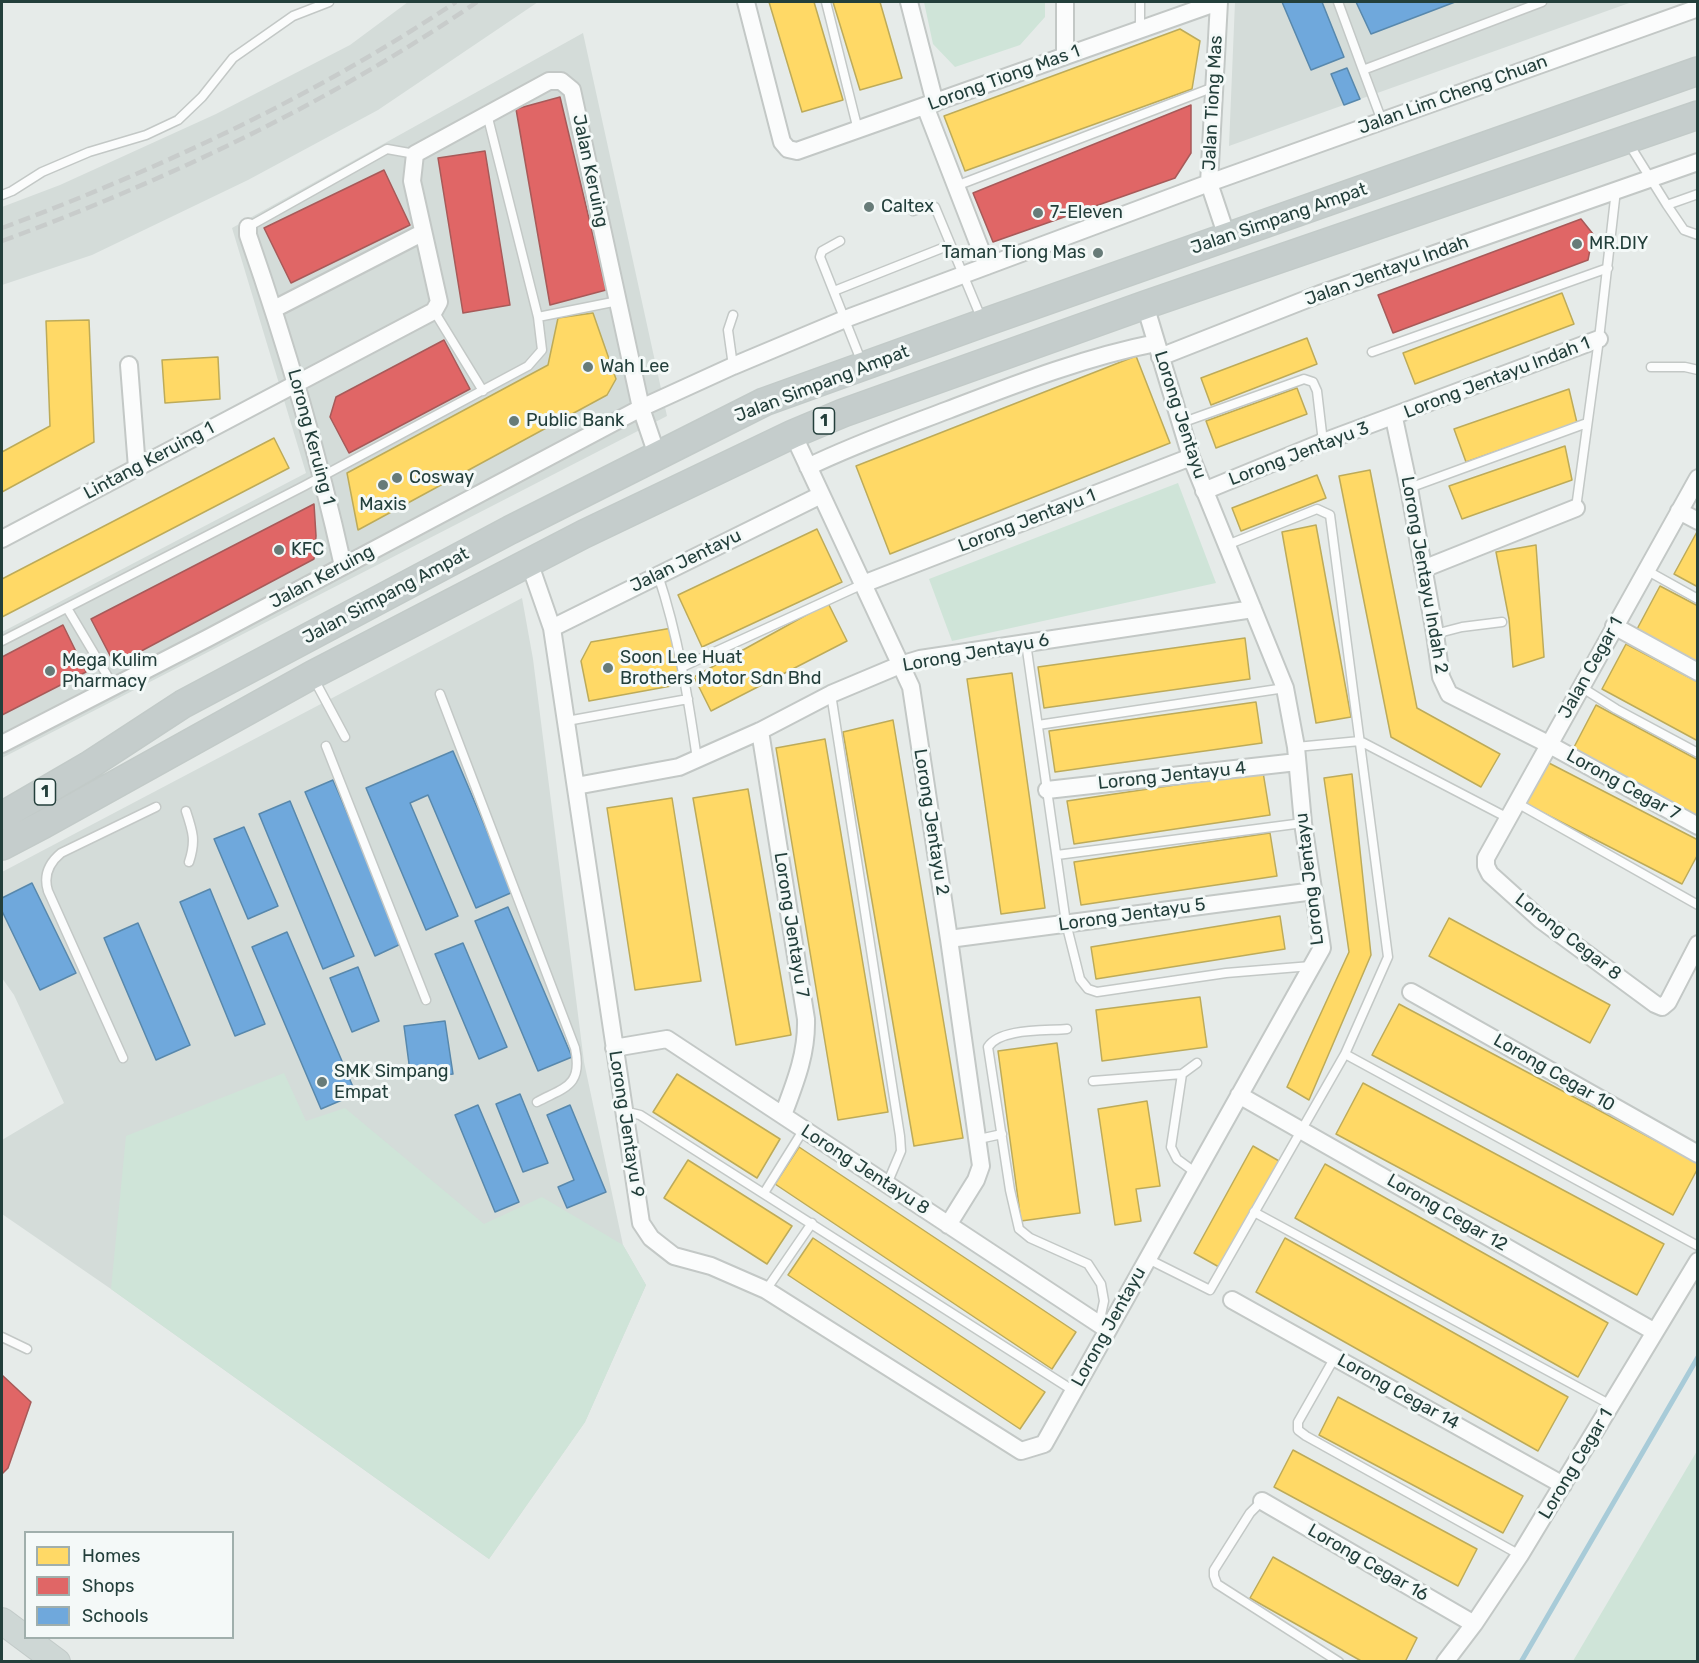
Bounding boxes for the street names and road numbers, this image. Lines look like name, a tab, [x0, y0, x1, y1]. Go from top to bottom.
street label: Jalan Tiong Mas	[1199, 35, 1227, 171]
street label: Lorong Tiong Mas 1	[925, 40, 1083, 116]
street label: Jalan Lim Cheng Chuan	[1356, 51, 1550, 139]
street label: Jalan Keruing	[567, 113, 613, 229]
street label: Jalan Simpang Ampat	[1188, 179, 1370, 259]
street label: Jalan Jentayu Indah	[1302, 231, 1472, 311]
street label: Lorong Jentayu Indah 1	[1401, 333, 1593, 423]
street label: Jalan Simpang Ampat	[732, 341, 912, 427]
street label: Lorong Jentayu	[1149, 348, 1211, 482]
street label: Lorong Keruing 1	[283, 367, 339, 507]
road number: 1	[814, 408, 834, 434]
street label: Lorong Jentayu 3	[1226, 417, 1372, 491]
street label: Lintang Keruing 1	[80, 418, 218, 504]
street label: Lorong Jentayu Indah 2	[1396, 475, 1452, 675]
street label: Lorong Jentayu 1	[955, 485, 1099, 557]
street label: Jalan Jentayu	[627, 525, 745, 597]
street label: Jalan Keruing	[266, 540, 378, 614]
street label: Jalan Simpang Ampat	[299, 543, 473, 649]
street label: Jalan Cegar 1	[1554, 614, 1628, 722]
street label: Lorong Jentayu 6	[901, 629, 1051, 677]
street label: Lorong Cegar 7	[1562, 745, 1684, 825]
street label: Lorong Jentayu 2	[909, 747, 953, 897]
street label: Lorong Jentayu 4	[1097, 757, 1247, 795]
road number: 1	[34, 779, 56, 805]
street label: Lorong Jentayu	[1291, 812, 1329, 946]
street label: Lorong Jentayu 7	[769, 851, 813, 999]
street label: Lorong Cegar 8	[1511, 889, 1625, 985]
street label: Lorong Jentayu 5	[1057, 894, 1207, 936]
street label: Lorong Cegar 10	[1490, 1030, 1618, 1116]
street label: Lorong Jentayu 9	[604, 1049, 648, 1199]
street label: Lorong Jentayu 8	[797, 1120, 933, 1220]
street label: Lorong Cegar 12	[1383, 1170, 1511, 1256]
street label: Lorong Jentayu	[1067, 1264, 1151, 1390]
street label: Lorong Cegar 14	[1333, 1350, 1463, 1434]
street label: Lorong Cegar 1	[1535, 1405, 1617, 1523]
street label: Lorong Cegar 16	[1304, 1520, 1432, 1606]

